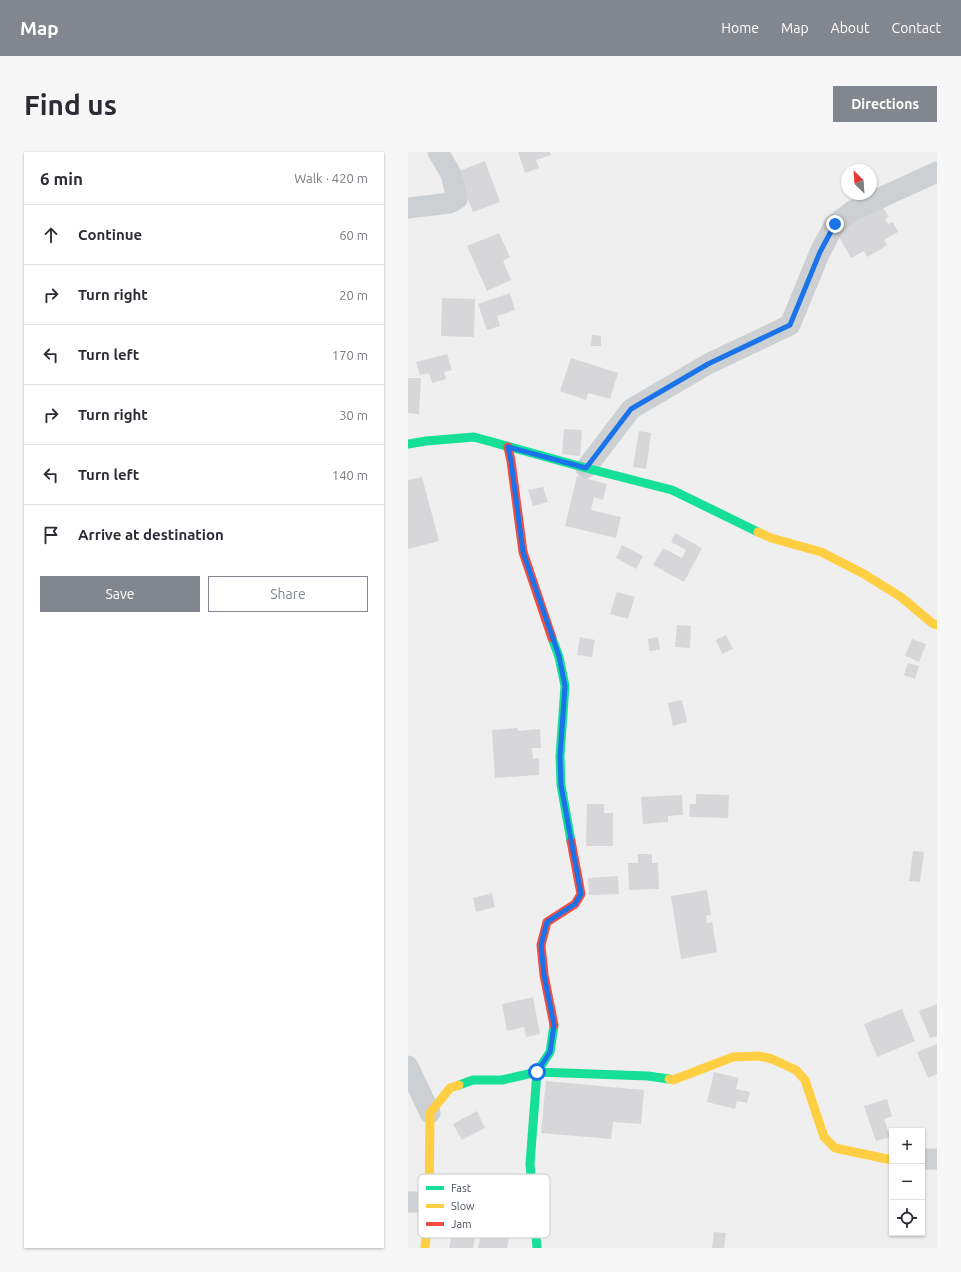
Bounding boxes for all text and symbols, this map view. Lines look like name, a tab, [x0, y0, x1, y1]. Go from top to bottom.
text: Map	[20, 17, 59, 39]
text: Home	[721, 20, 759, 36]
text: Map	[781, 20, 809, 36]
text: About	[831, 20, 870, 36]
text: Contact	[892, 20, 941, 36]
button: Directions	[833, 86, 937, 122]
text: Find us	[24, 89, 117, 120]
north arrow	[841, 164, 877, 200]
text: 6 min	[40, 169, 83, 188]
text: Walk · 420 m	[294, 171, 368, 185]
route end	[826, 215, 844, 233]
icon: ahead	[40, 224, 62, 246]
text: Continue	[78, 226, 142, 243]
text: 60 m	[339, 228, 368, 242]
icon: right	[40, 284, 62, 306]
text: Turn right	[78, 286, 148, 303]
text: 20 m	[339, 288, 368, 302]
icon: left	[40, 344, 62, 366]
text: Turn left	[78, 346, 139, 363]
text: 170 m	[332, 348, 368, 362]
icon: right	[40, 404, 62, 426]
text: Turn right	[78, 406, 148, 423]
text: 30 m	[339, 408, 368, 422]
icon: left	[40, 464, 62, 486]
text: Turn left	[78, 466, 139, 483]
text: 140 m	[332, 468, 368, 482]
icon: arrive	[40, 524, 62, 546]
text: Arrive at destination	[78, 526, 224, 543]
button: Save	[40, 576, 200, 612]
button: Share	[208, 576, 368, 612]
route start	[528, 1063, 546, 1081]
map controls	[889, 1128, 925, 1236]
button: +	[889, 1128, 925, 1164]
button: −	[889, 1164, 925, 1200]
legend	[418, 1174, 550, 1238]
text: Fast	[451, 1182, 472, 1194]
text: Slow	[451, 1200, 475, 1212]
button: locate	[889, 1200, 925, 1236]
text: Jam	[451, 1218, 472, 1230]

